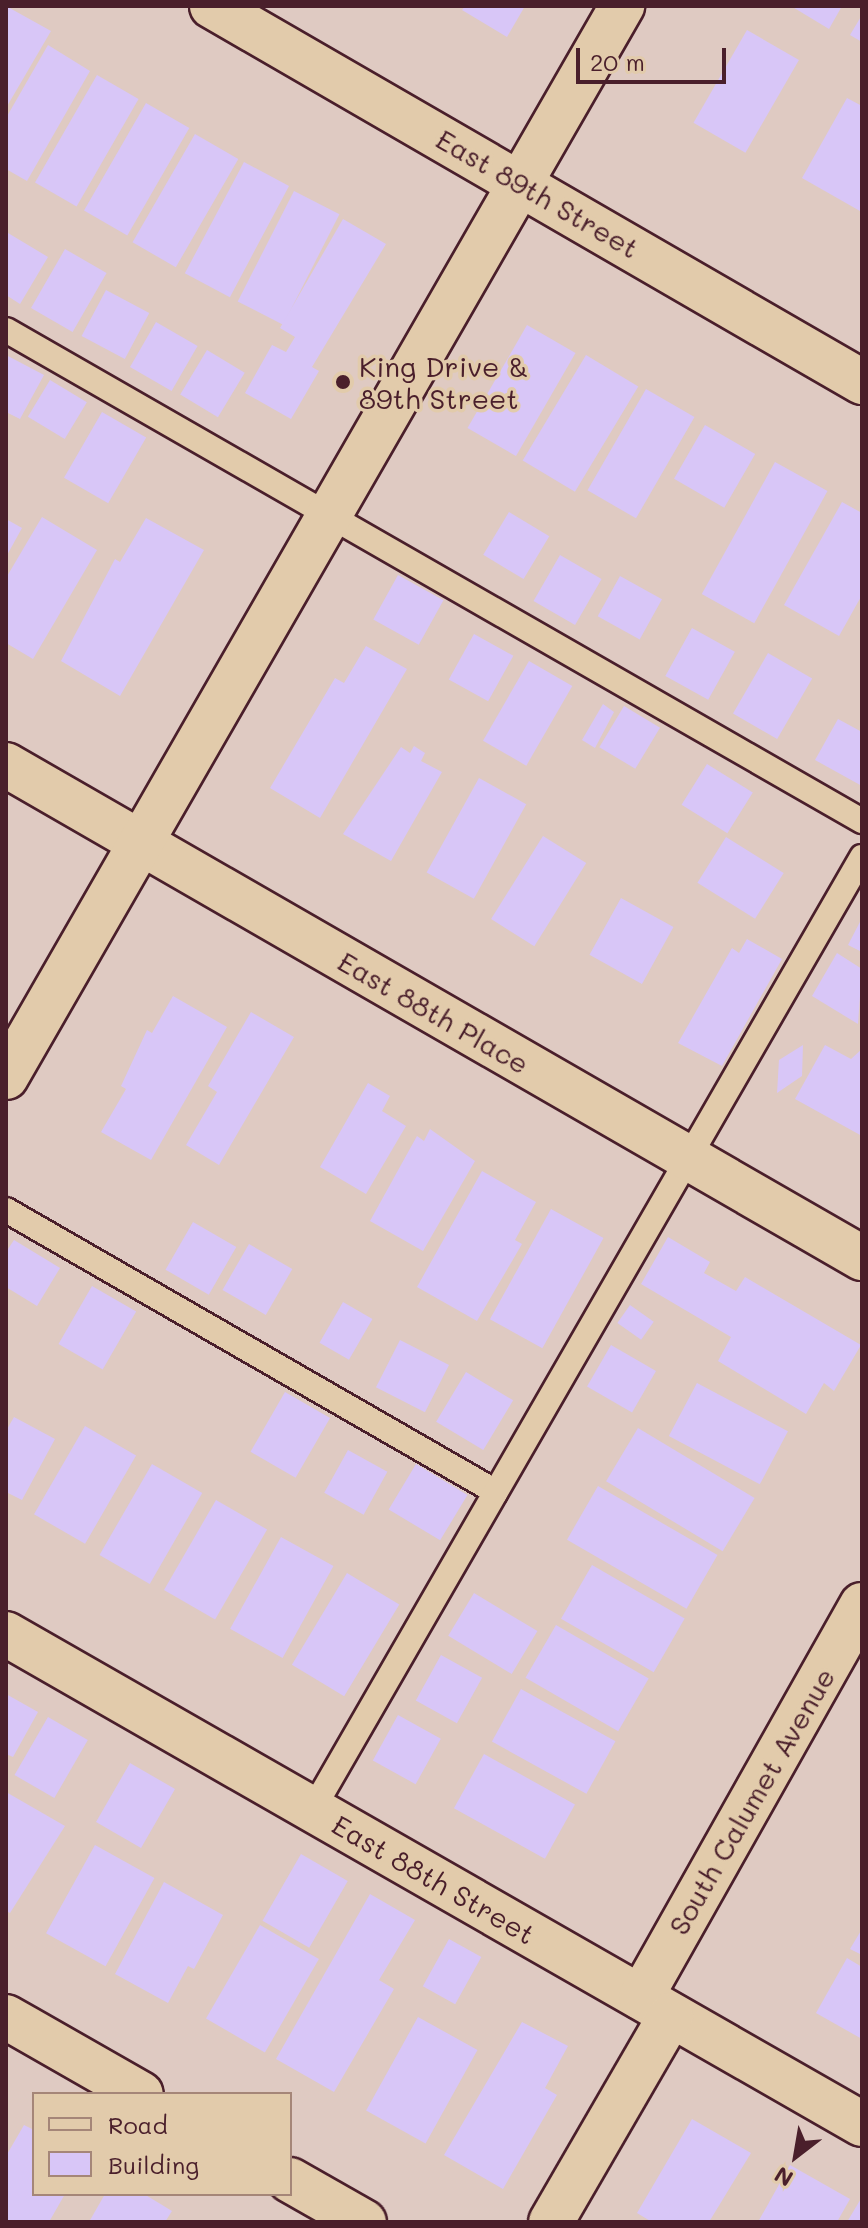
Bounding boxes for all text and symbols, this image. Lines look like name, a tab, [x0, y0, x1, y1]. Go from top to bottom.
scale bar	[580, 32, 730, 82]
text: 20 m	[590, 46, 645, 77]
street label: East 89th Street	[431, 121, 645, 265]
place label: King Drive & 89th Street	[359, 349, 528, 415]
marker: King Drive & 89th Street	[334, 373, 352, 391]
street label: East 88th Place	[333, 944, 535, 1080]
street label: South Calumet Avenue	[661, 1662, 841, 1940]
street label: East 88th Street	[327, 1807, 541, 1951]
legend	[32, 2092, 292, 2196]
text: Road	[108, 2109, 168, 2140]
north arrow	[756, 2116, 836, 2196]
text: Building	[108, 2149, 199, 2180]
text: N	[769, 2160, 798, 2194]

